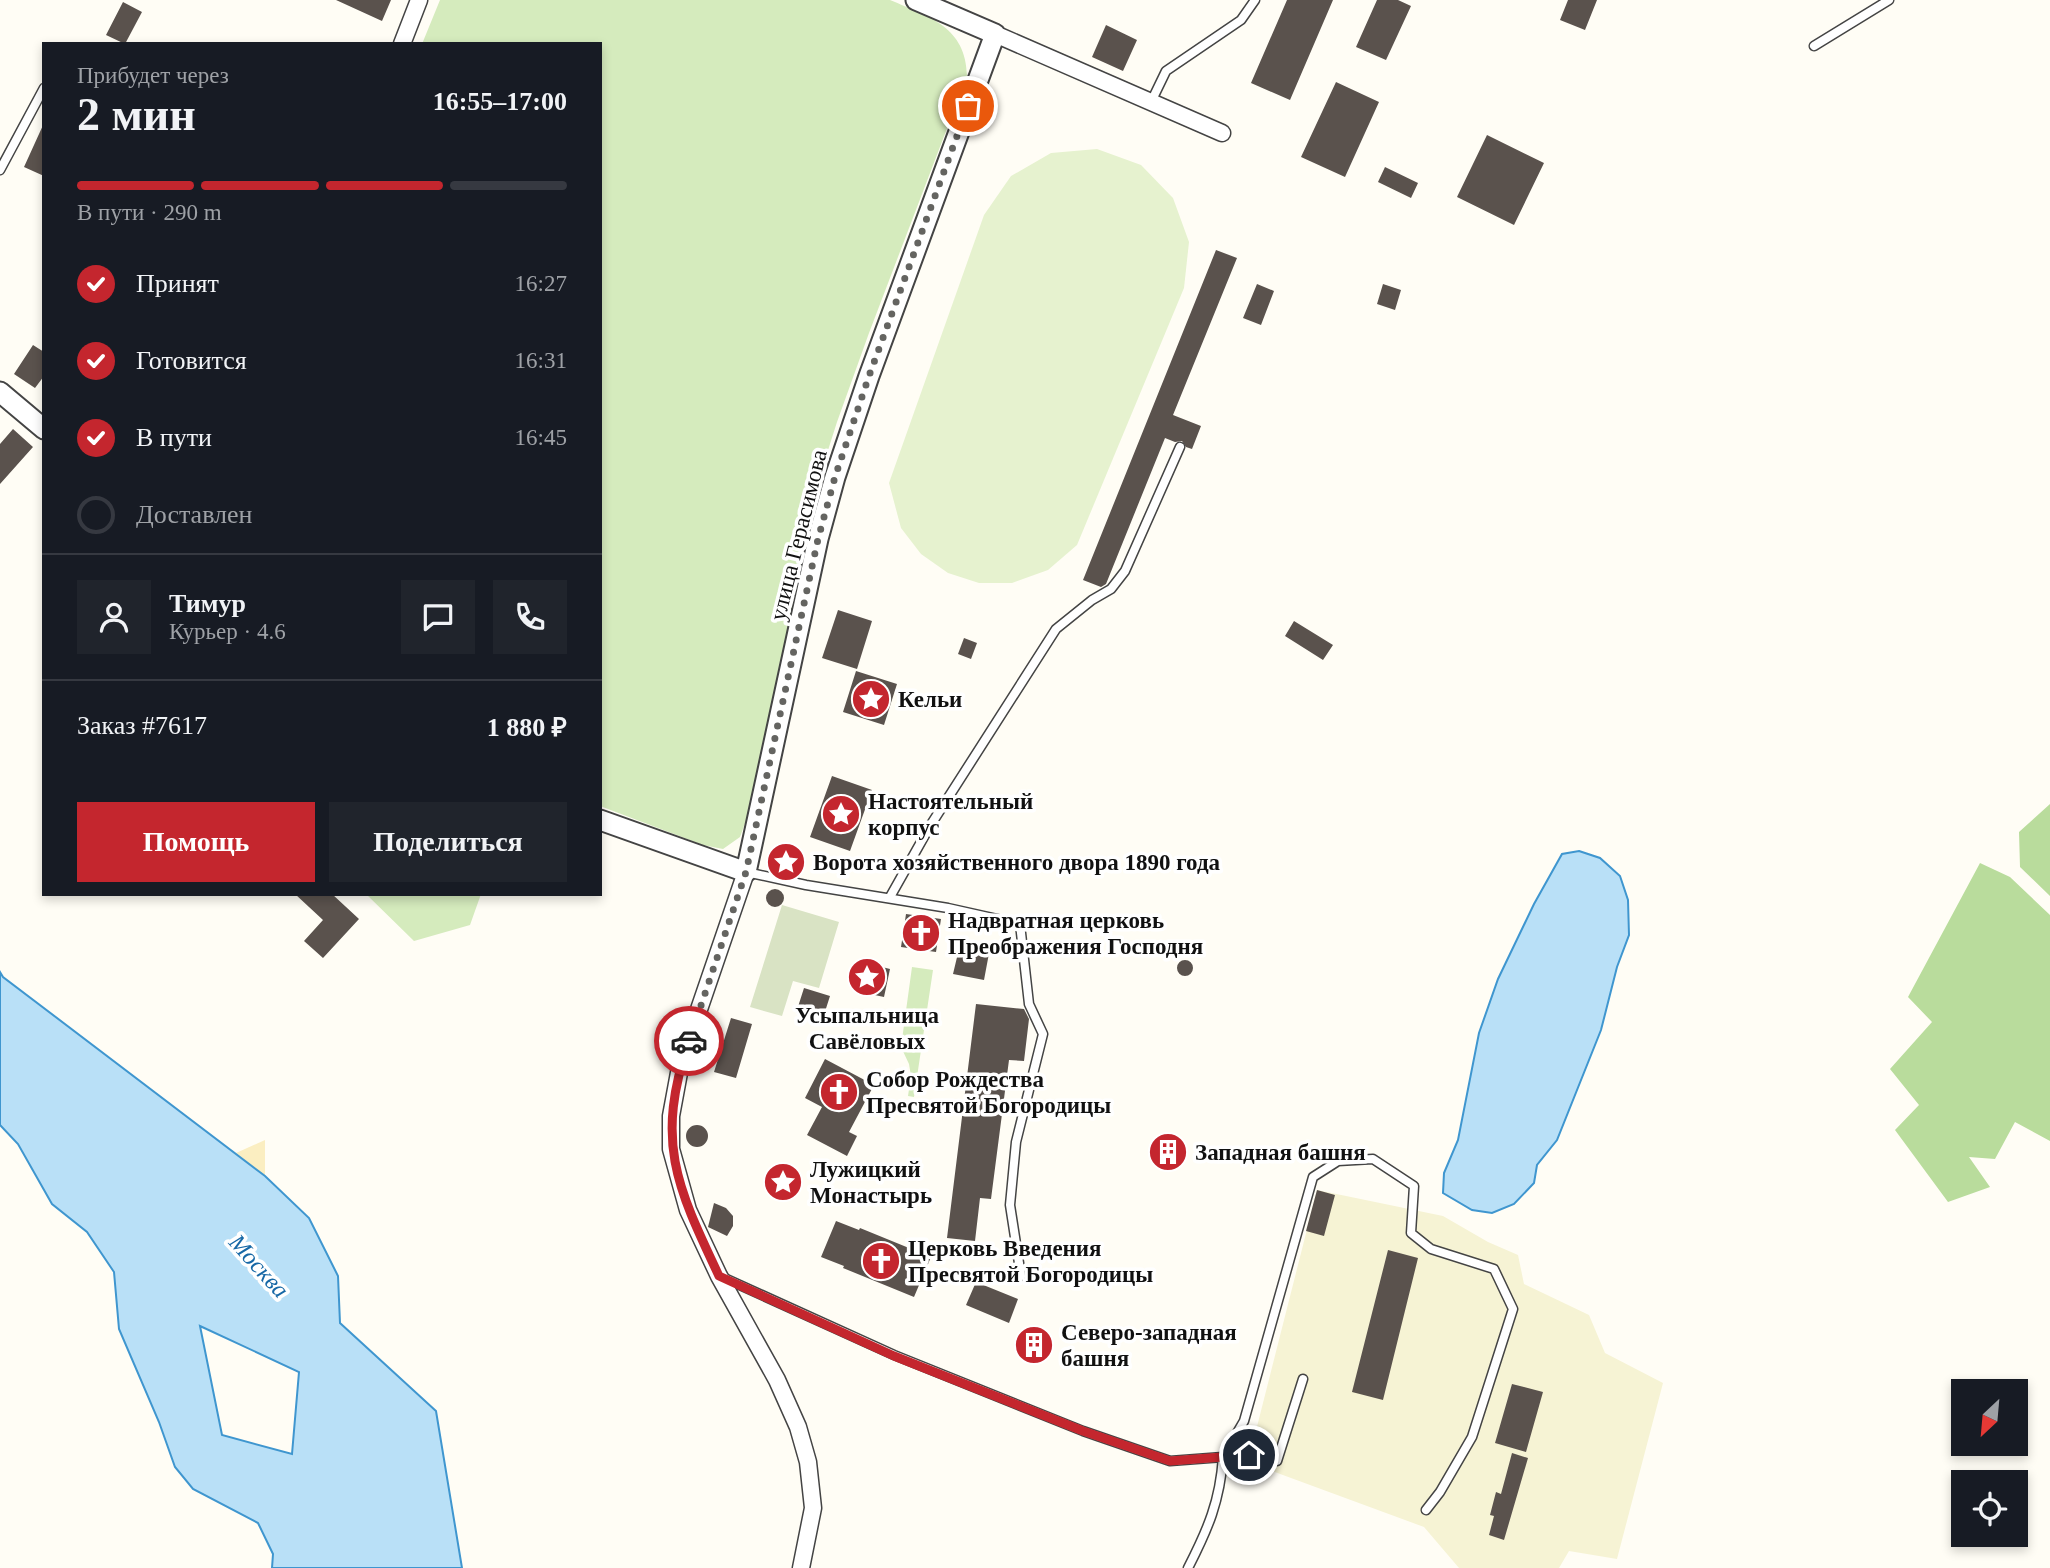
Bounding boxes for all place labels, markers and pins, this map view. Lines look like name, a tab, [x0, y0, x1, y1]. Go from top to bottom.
pin	[938, 76, 998, 136]
place icon: Кельи	[850, 678, 892, 720]
place label: Кельи	[898, 687, 962, 712]
place label: Настоятельный корпус	[868, 789, 1033, 840]
place icon: Настоятельный корпус	[820, 793, 862, 835]
place icon: Ворота хозяйственного двора 1890 года	[765, 841, 807, 883]
place label: Ворота хозяйственного двора 1890 года	[813, 850, 1221, 875]
place label: Надвратная церковь Преображения Господня	[948, 908, 1203, 959]
church icon: Надвратная церковь Преображения Господня	[900, 912, 942, 954]
place icon: Усыпальница Савёловых	[846, 956, 888, 998]
place label: Усыпальница Савёловых	[795, 1003, 939, 1054]
place label: Собор Рождества Пресвятой Богородицы	[866, 1067, 1111, 1118]
church icon: Собор Рождества Пресвятой Богородицы	[818, 1071, 860, 1113]
building icon: Западная башня	[1147, 1131, 1189, 1173]
place label: Западная башня	[1195, 1140, 1366, 1165]
place label: Лужицкий Монастырь	[810, 1157, 932, 1208]
place icon: Лужицкий Монастырь	[762, 1161, 804, 1203]
place label: Церковь Введения Пресвятой Богородицы	[908, 1236, 1153, 1287]
church icon: Церковь Введения Пресвятой Богородицы	[860, 1240, 902, 1282]
place label: Северо-западная башня	[1061, 1320, 1237, 1371]
building icon: Северо-западная башня	[1013, 1324, 1055, 1366]
pin	[1219, 1425, 1279, 1485]

